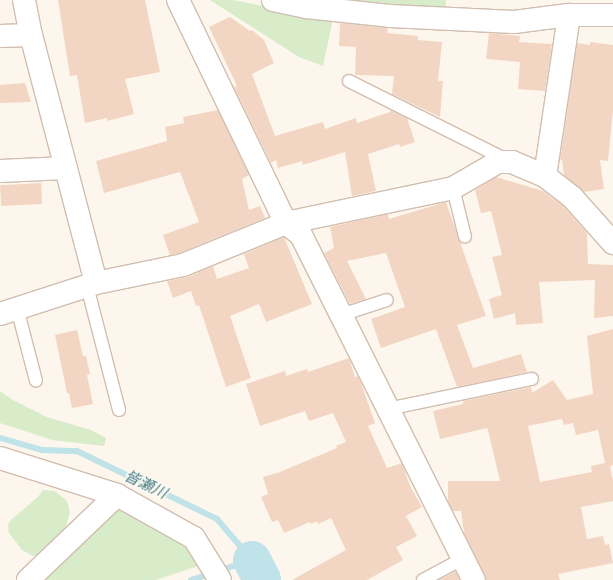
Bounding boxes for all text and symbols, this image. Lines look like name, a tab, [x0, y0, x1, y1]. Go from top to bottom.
water label: 皆瀬川	[122, 466, 170, 502]

